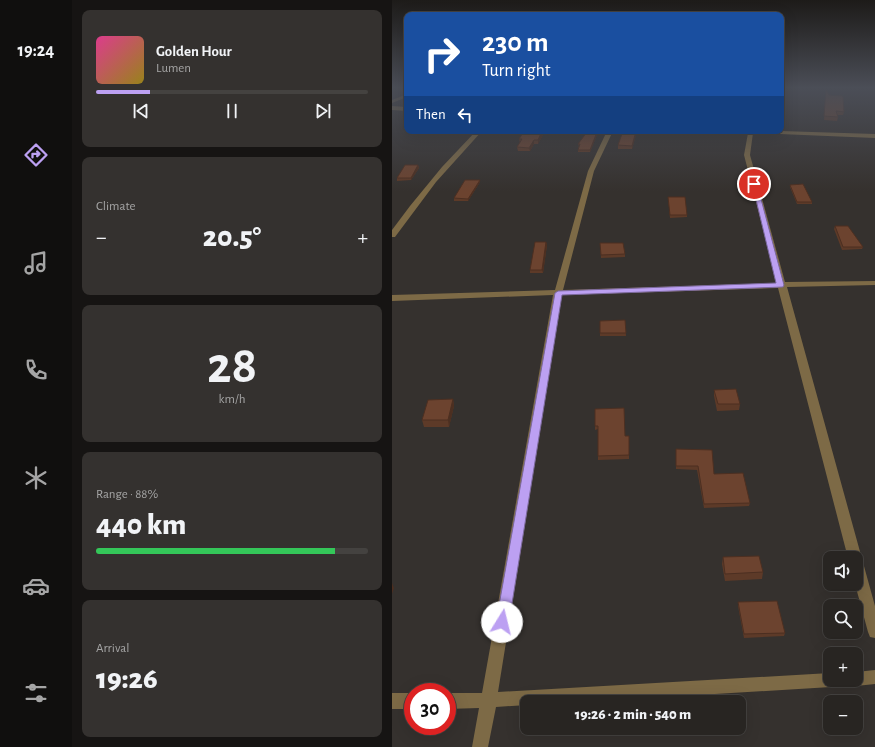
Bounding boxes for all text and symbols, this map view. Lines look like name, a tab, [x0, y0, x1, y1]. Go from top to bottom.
icon: right	[416, 28, 468, 80]
text: 230 m	[482, 29, 549, 57]
text: 19:24	[18, 42, 54, 60]
text: Golden Hour	[156, 44, 232, 59]
text: Lumen	[156, 62, 191, 75]
text: Turn right	[482, 62, 551, 80]
icon: previous	[130, 100, 152, 122]
icon: pause	[221, 100, 243, 122]
icon: next	[312, 100, 334, 122]
icon: left	[454, 104, 476, 126]
text: Then	[416, 107, 446, 122]
icon: directions	[22, 141, 50, 169]
pin	[737, 167, 771, 201]
icon: arrive	[743, 173, 765, 195]
text: Climate	[96, 200, 135, 213]
text: 20.5°	[203, 222, 261, 252]
text: −	[96, 226, 107, 248]
text: +	[357, 226, 368, 248]
icon: music	[22, 249, 50, 277]
text: 28	[207, 340, 257, 392]
icon: phone	[22, 356, 50, 384]
text: km/h	[219, 393, 245, 406]
icon: climate	[22, 464, 50, 492]
text: Range · 88%	[96, 488, 158, 501]
text: 440 km	[96, 510, 186, 540]
map controls	[823, 551, 863, 735]
button: sound	[823, 551, 863, 591]
icon: car	[22, 572, 50, 600]
button: search	[823, 599, 863, 639]
position arrow	[481, 601, 523, 643]
text: Arrival	[96, 642, 129, 655]
button: +	[823, 647, 863, 687]
text: 19:26	[96, 664, 158, 694]
icon: filters	[22, 679, 50, 707]
speed limit sign: 30	[404, 683, 456, 735]
button: −	[823, 695, 863, 735]
text: 19:26 · 2 min · 540 m	[575, 707, 691, 722]

